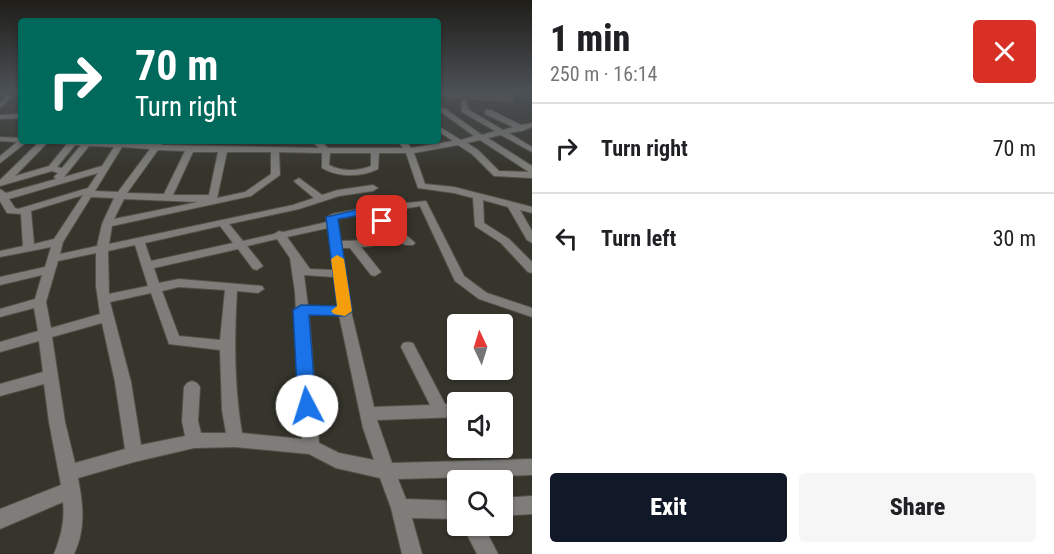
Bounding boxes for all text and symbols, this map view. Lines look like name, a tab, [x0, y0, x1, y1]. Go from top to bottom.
text: 1 min	[550, 18, 630, 60]
button: close	[973, 20, 1036, 83]
text: 70 m	[135, 41, 218, 90]
icon: right	[36, 42, 114, 120]
text: 250 m · 16:14	[550, 62, 657, 86]
text: Turn right	[135, 91, 237, 123]
icon: right	[550, 132, 583, 165]
text: Turn right	[601, 136, 688, 161]
text: 70 m	[993, 136, 1036, 161]
pin	[356, 195, 407, 246]
icon: arrive	[365, 204, 398, 237]
icon: left	[550, 222, 583, 255]
text: Turn left	[601, 226, 676, 251]
text: 30 m	[993, 226, 1036, 251]
north arrow	[447, 314, 513, 380]
map controls	[447, 314, 513, 536]
position arrow	[275, 374, 339, 438]
button: sound	[447, 392, 513, 458]
button: search	[447, 470, 513, 536]
button: Exit	[550, 473, 787, 542]
button: Share	[799, 473, 1036, 542]

